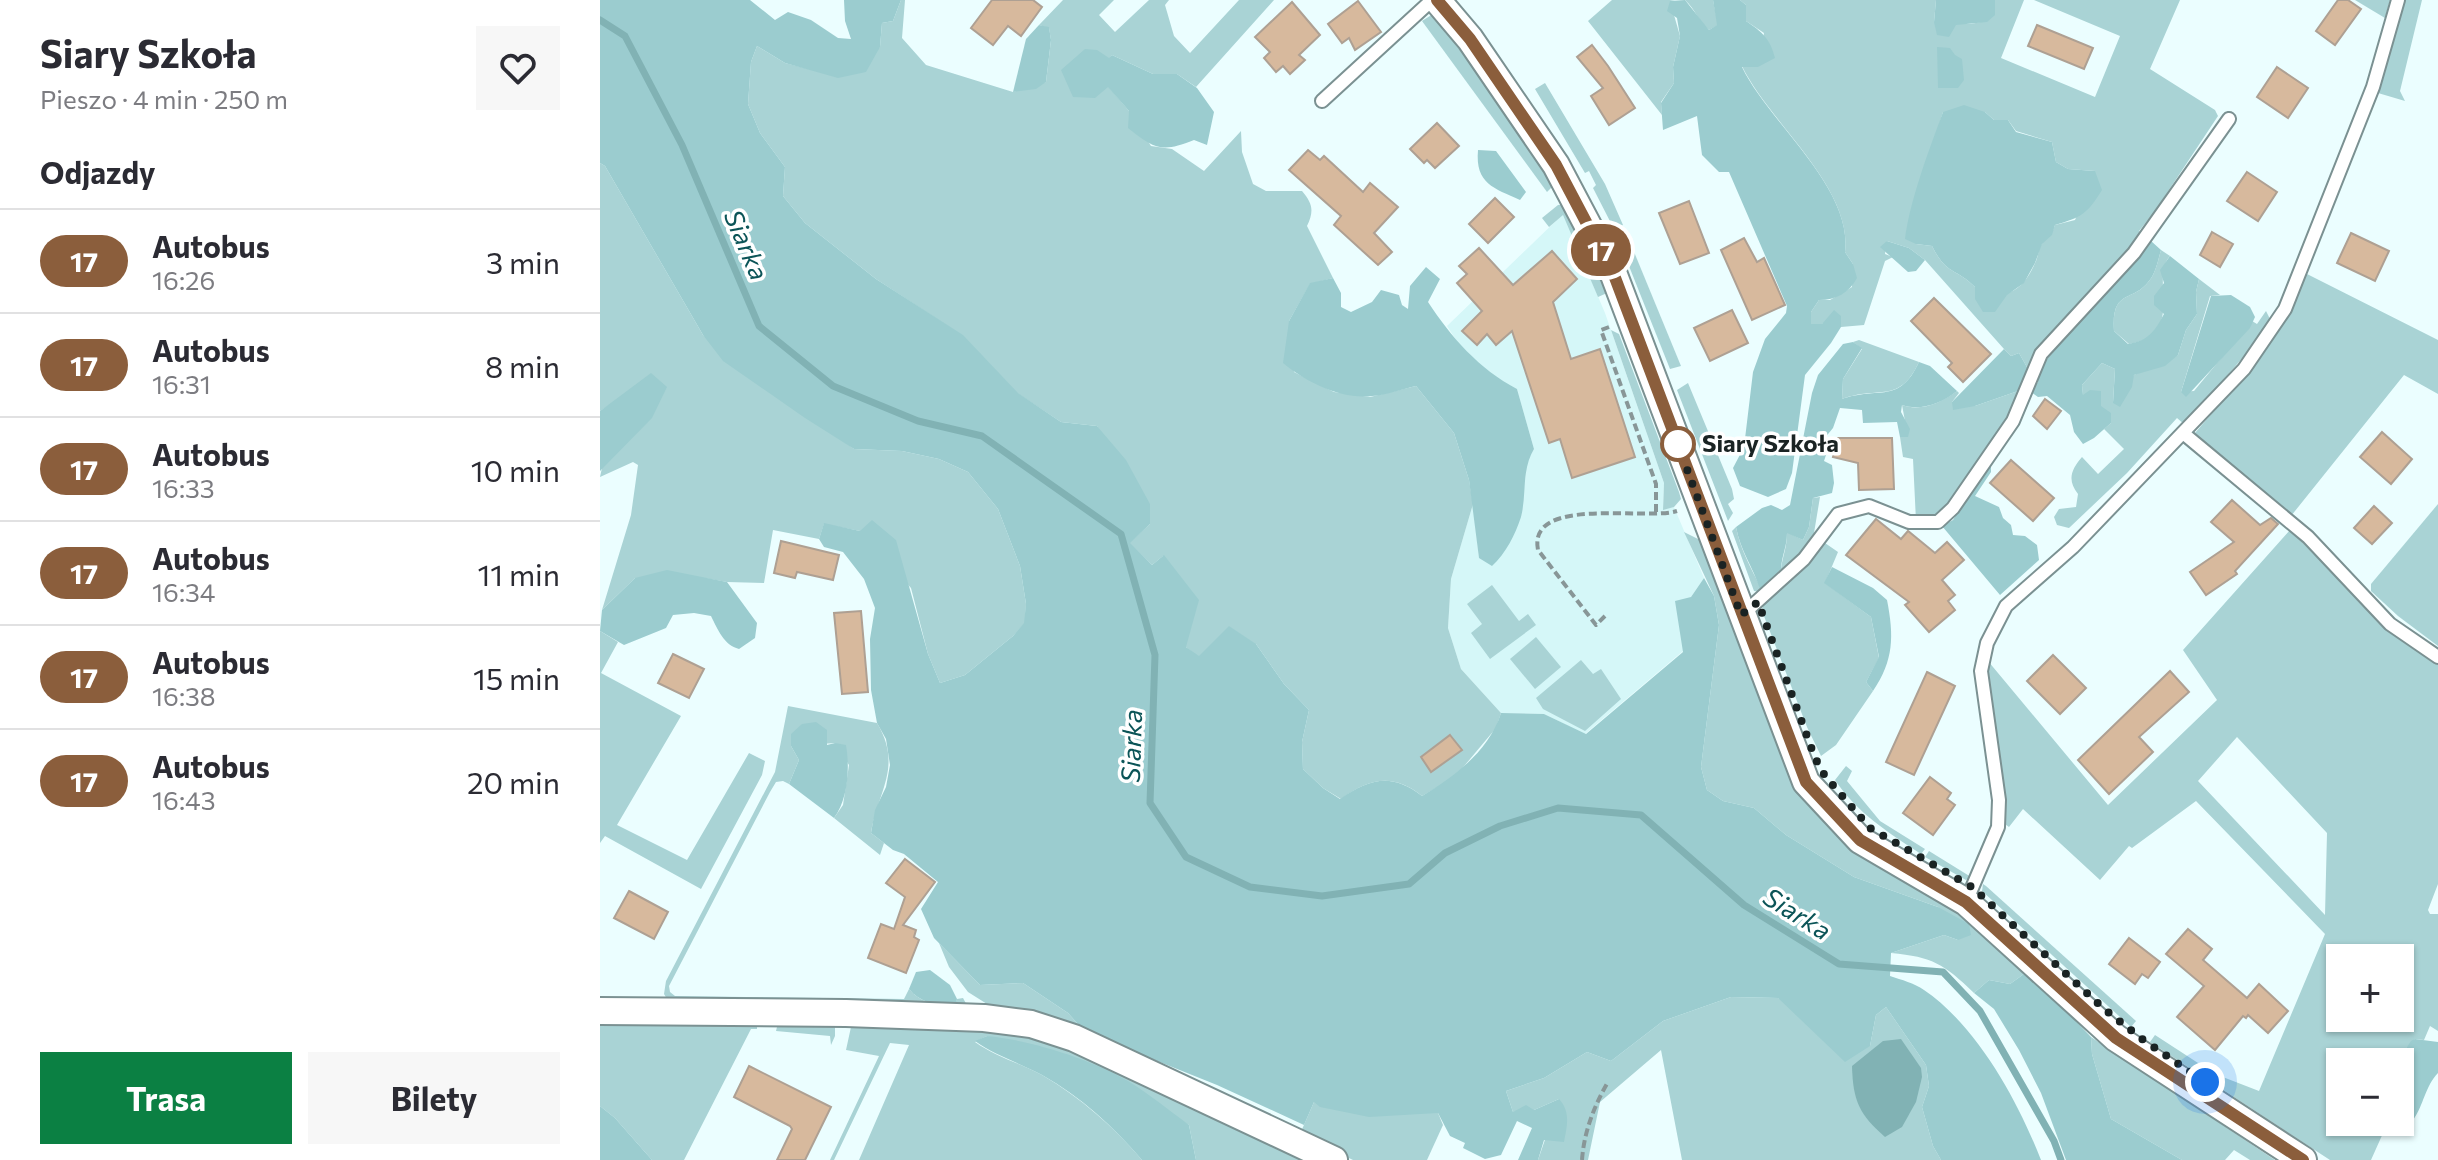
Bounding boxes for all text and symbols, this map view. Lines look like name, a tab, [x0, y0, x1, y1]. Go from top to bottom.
button: heart	[476, 26, 560, 110]
text: Siary Szkoła	[40, 29, 257, 76]
text: Pieszo · 4 min · 250 m	[40, 83, 288, 114]
text: Odjazdy	[40, 153, 156, 190]
water label: Siarka	[719, 205, 776, 284]
line badge: 17	[1565, 224, 1637, 276]
text: Autobus	[152, 227, 270, 264]
text: 17	[1587, 233, 1615, 267]
text: 3 min	[486, 243, 560, 280]
text: 17	[70, 244, 98, 278]
text: 16:26	[152, 264, 215, 295]
text: Autobus	[152, 331, 270, 368]
text: 8 min	[485, 347, 560, 384]
text: 17	[70, 348, 98, 382]
text: 16:31	[152, 368, 211, 399]
marker: Siary Szkoła	[1661, 427, 1695, 461]
place label: Siary Szkoła	[1702, 428, 1839, 457]
text: Autobus	[152, 435, 270, 472]
text: 10 min	[471, 451, 560, 488]
text: 17	[70, 452, 98, 486]
text: 16:33	[152, 472, 215, 503]
text: Autobus	[152, 539, 270, 576]
text: 11 min	[478, 555, 560, 592]
text: 17	[70, 556, 98, 590]
text: 16:34	[152, 576, 215, 607]
text: Autobus	[152, 643, 270, 680]
text: 15 min	[473, 659, 560, 696]
text: 17	[70, 660, 98, 694]
text: 16:38	[152, 680, 216, 711]
water label: Siarka	[1114, 709, 1147, 783]
text: Autobus	[152, 747, 270, 784]
text: 20 min	[467, 763, 560, 800]
text: 17	[70, 764, 98, 798]
text: 16:43	[152, 784, 215, 815]
water label: Siarka	[1758, 880, 1837, 945]
map controls	[2326, 944, 2414, 1136]
button: +	[2326, 944, 2414, 1032]
button: −	[2326, 1048, 2414, 1136]
button: Trasa	[40, 1052, 292, 1144]
button: Bilety	[308, 1052, 560, 1144]
your location	[2185, 1062, 2225, 1102]

